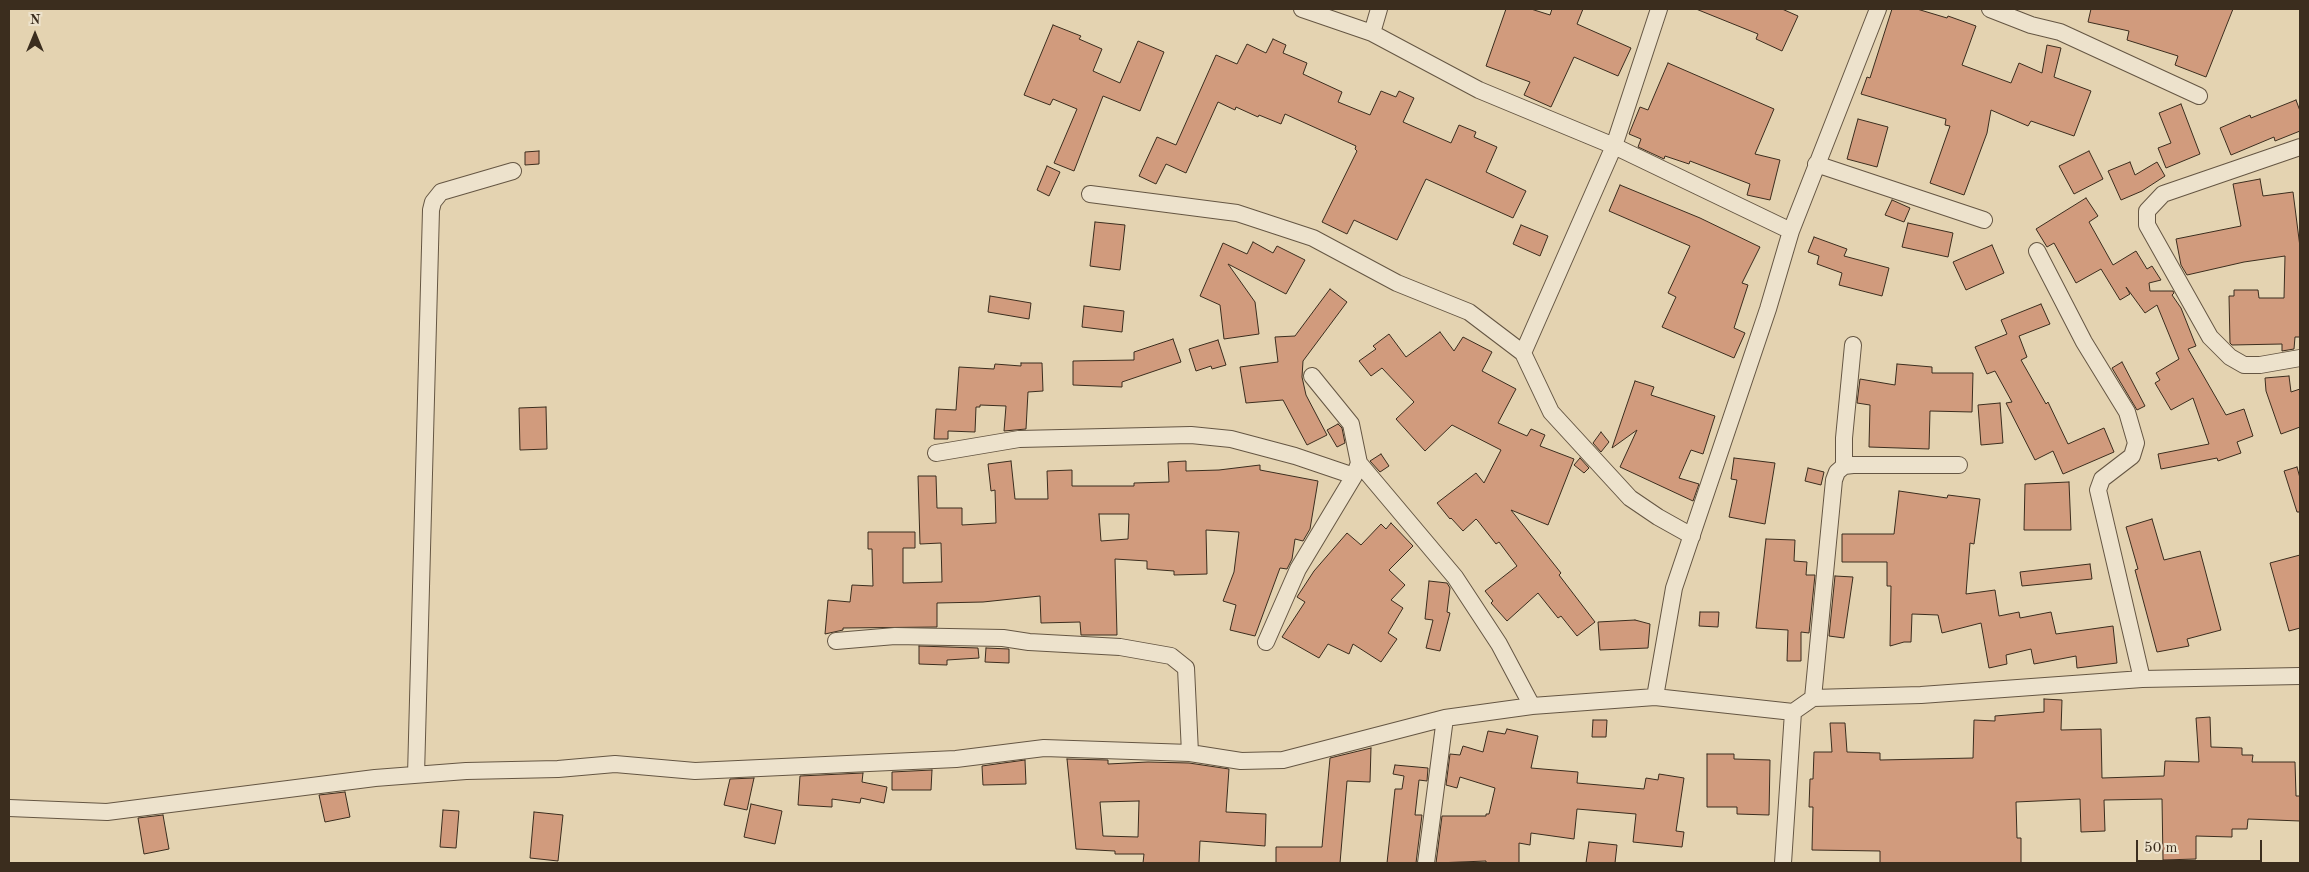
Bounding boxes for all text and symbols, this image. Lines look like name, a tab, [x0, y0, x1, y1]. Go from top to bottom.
north arrow	[10, 10, 60, 60]
text: N	[30, 13, 40, 27]
scale bar	[2139, 830, 2265, 862]
text: 50 m	[2144, 841, 2178, 856]

